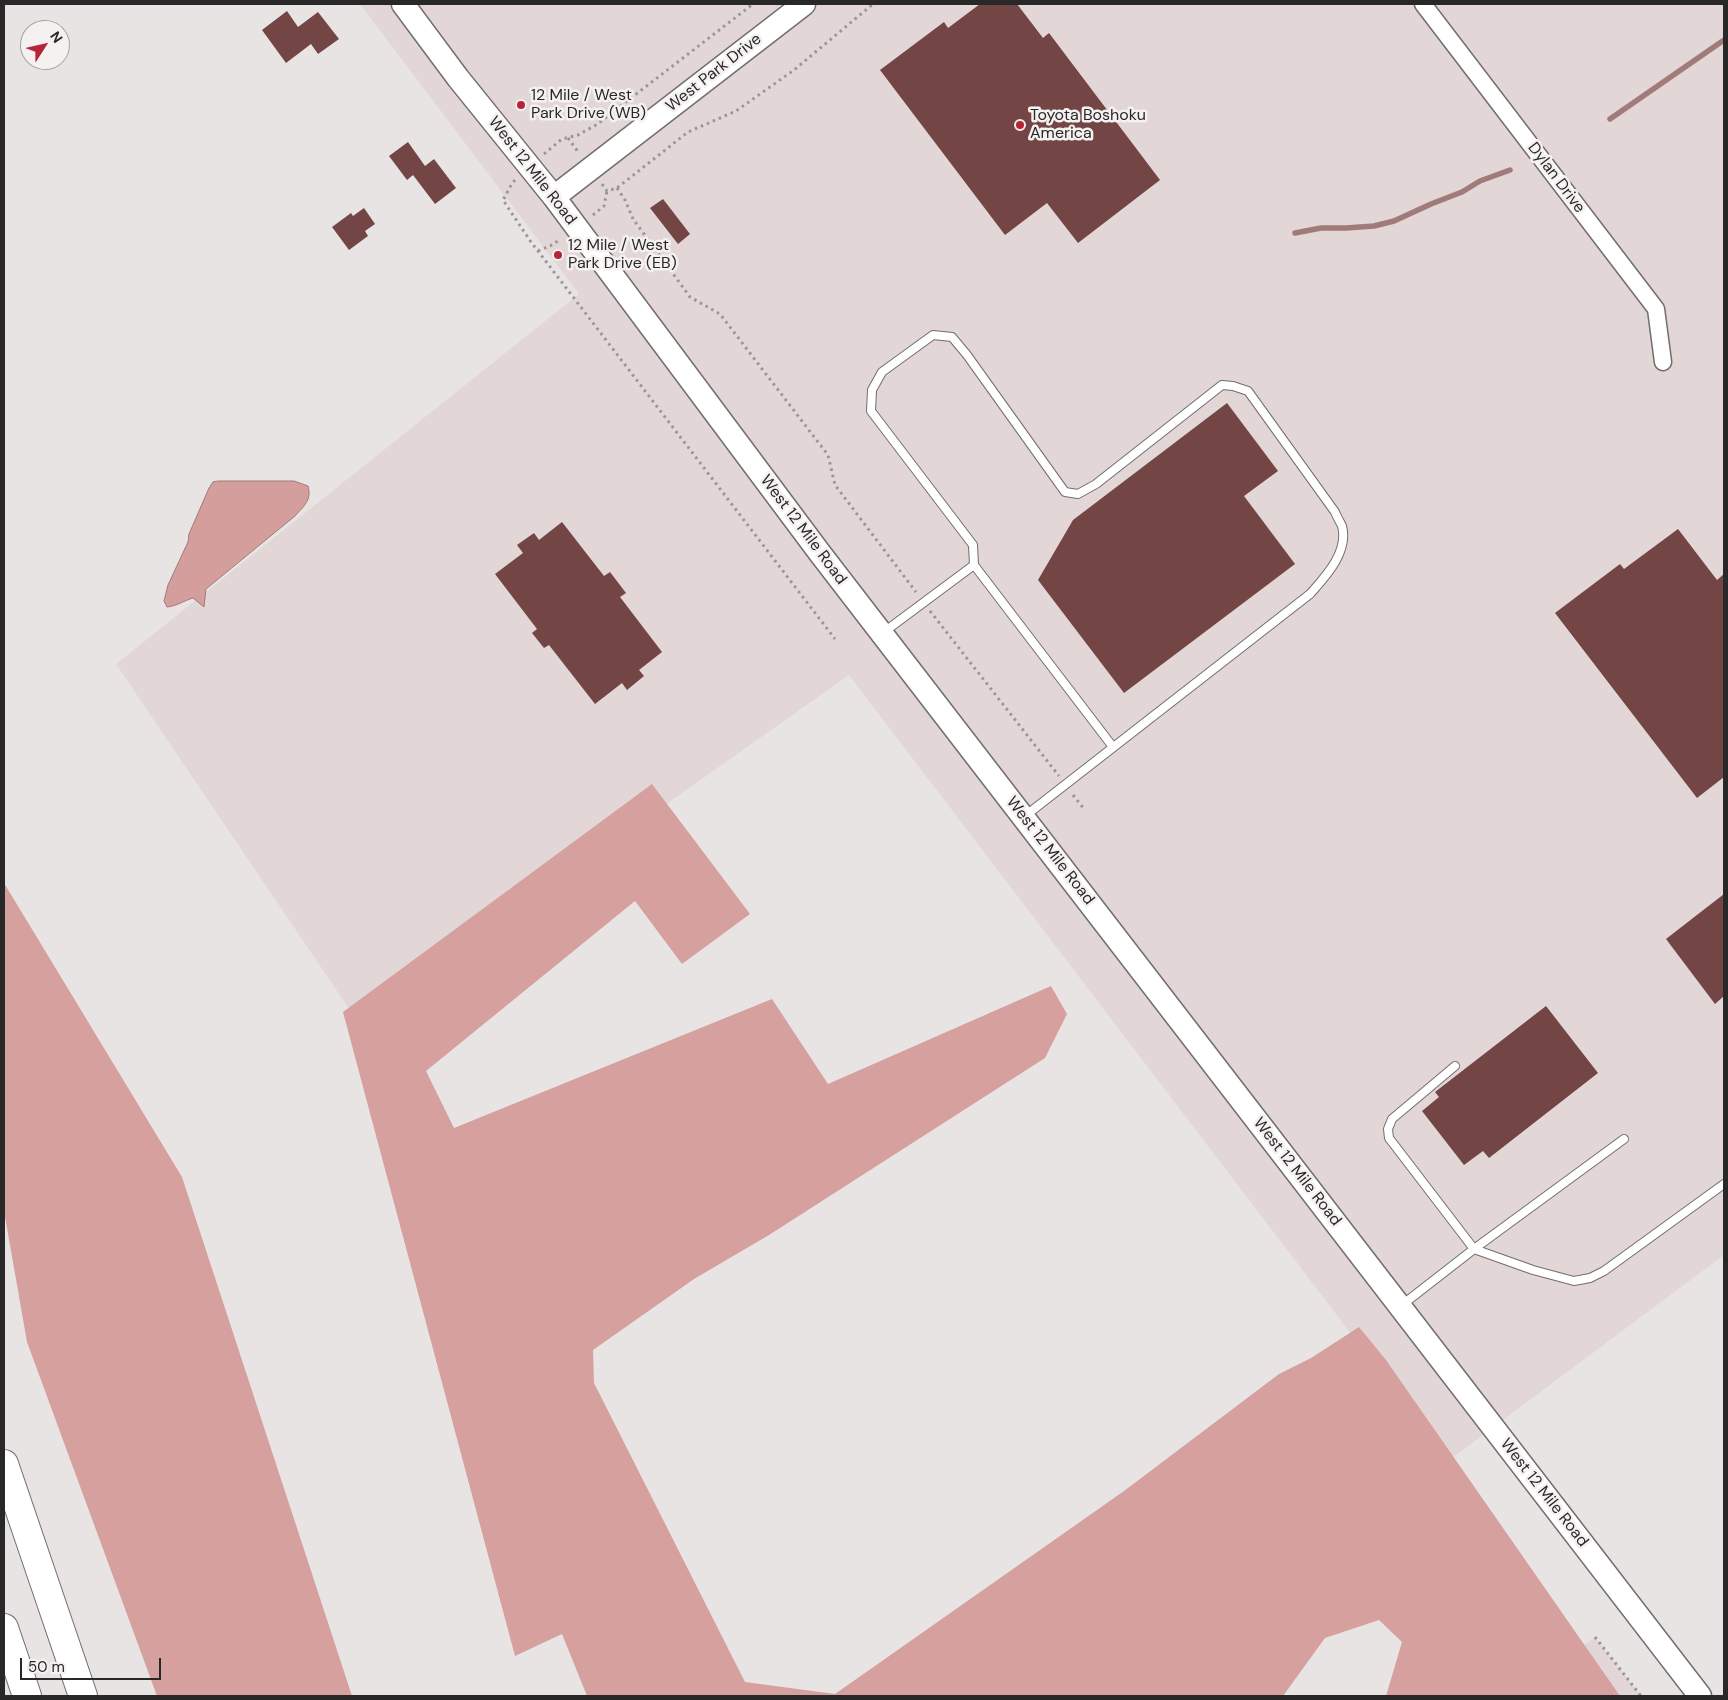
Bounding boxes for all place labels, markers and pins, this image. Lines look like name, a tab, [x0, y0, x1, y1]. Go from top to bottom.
place label: 12 Mile / West Park Drive (WB)	[531, 86, 646, 124]
marker: 12 Mile / West Park Drive (WB)	[515, 99, 527, 111]
place label: Toyota Boshoku America	[1030, 106, 1146, 144]
marker: Toyota Boshoku America	[1014, 119, 1026, 131]
place label: 12 Mile / West Park Drive (EB)	[568, 236, 677, 274]
marker: 12 Mile / West Park Drive (EB)	[552, 249, 564, 261]

